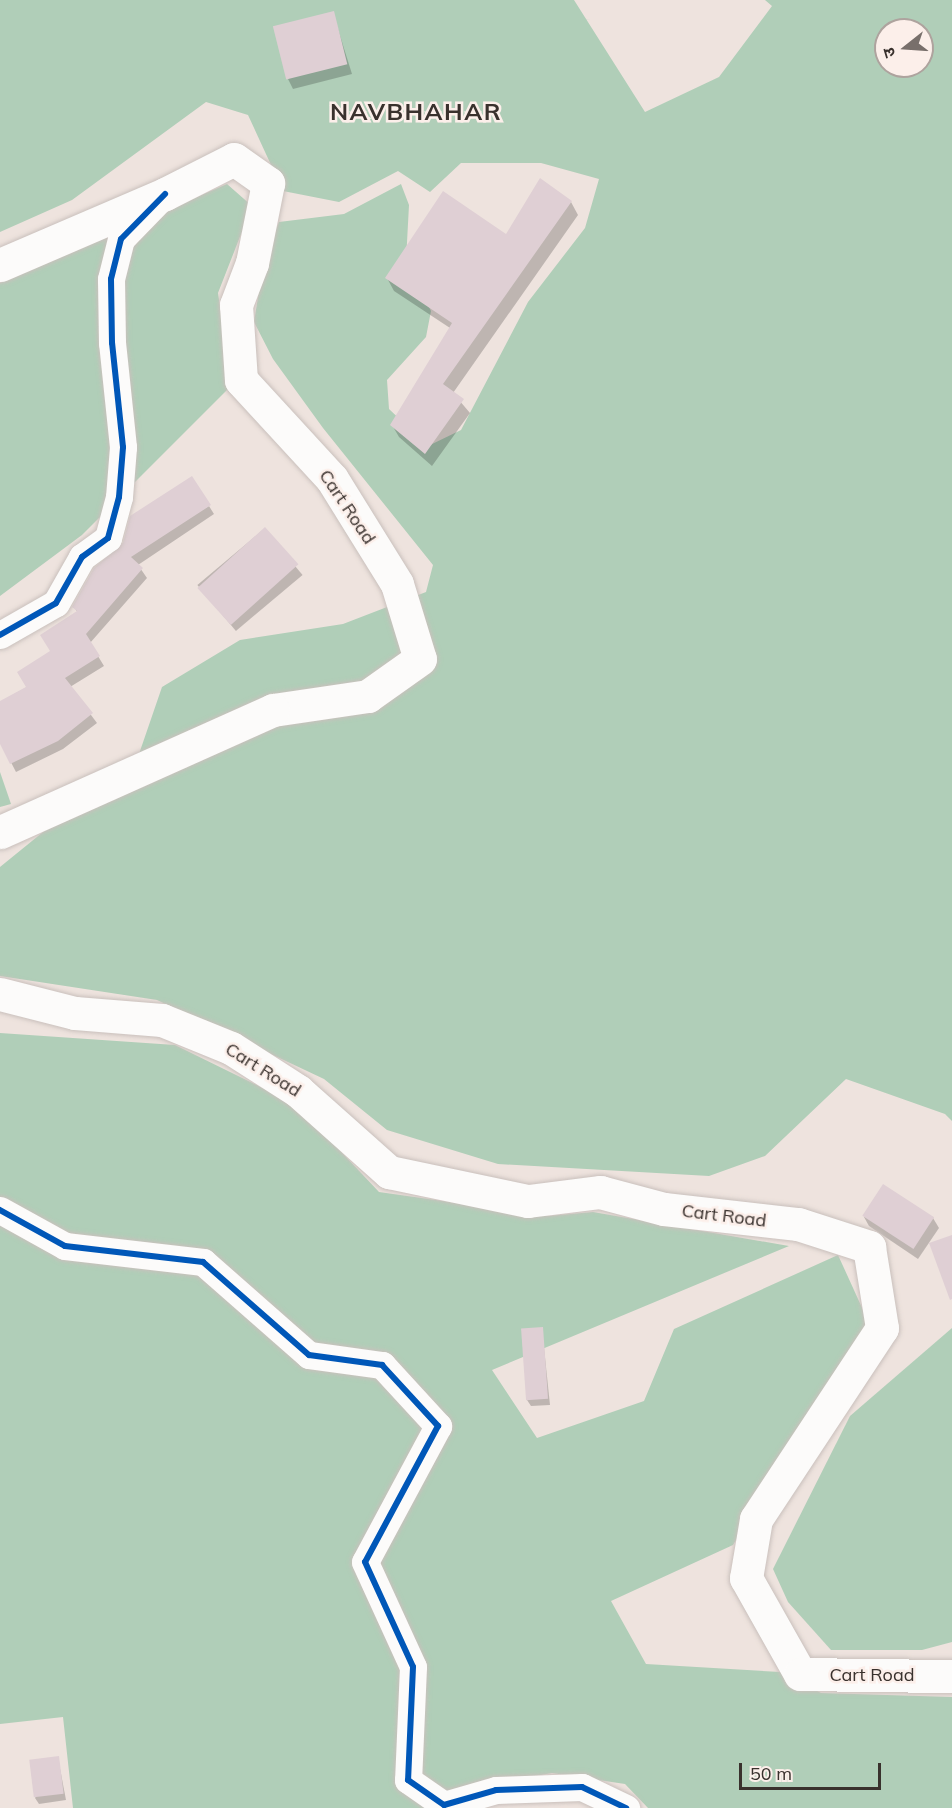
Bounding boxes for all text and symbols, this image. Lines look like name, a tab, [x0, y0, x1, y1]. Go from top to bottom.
north arrow	[874, 18, 934, 78]
text: उ	[878, 45, 900, 60]
district label: NAVBHAHAR	[330, 98, 502, 126]
street label: Cart Road	[314, 466, 380, 548]
street label: Cart Road	[221, 1038, 305, 1102]
street label: Cart Road	[681, 1200, 767, 1232]
street label: Cart Road	[830, 1664, 914, 1686]
scale bar	[742, 1751, 884, 1789]
text: 50 m	[750, 1762, 792, 1785]

